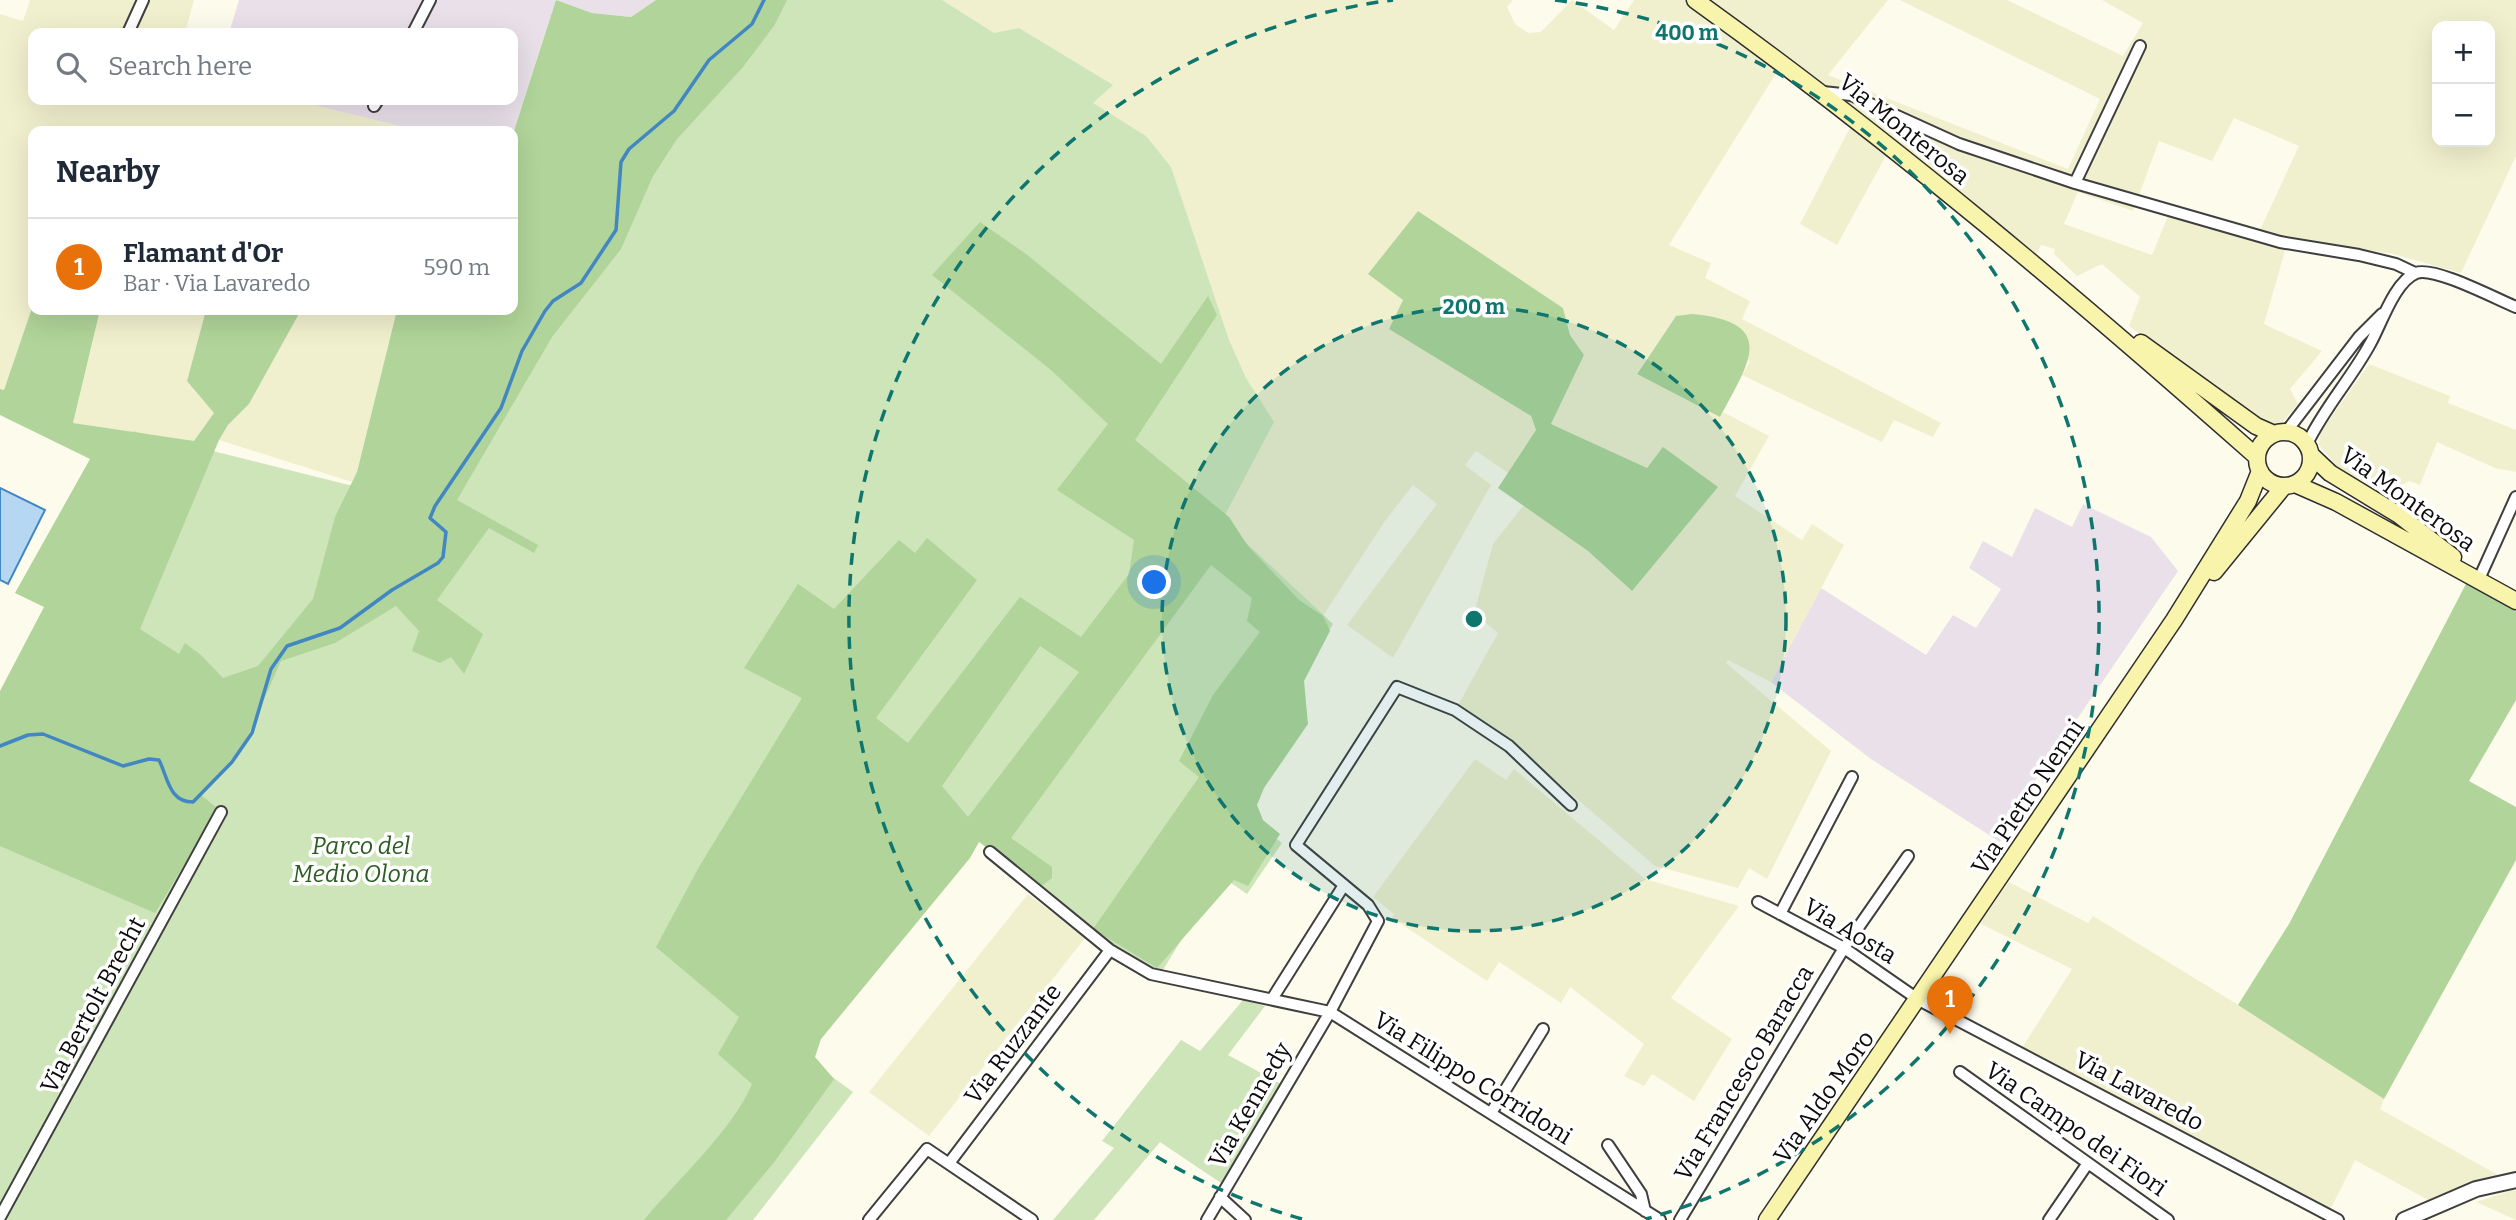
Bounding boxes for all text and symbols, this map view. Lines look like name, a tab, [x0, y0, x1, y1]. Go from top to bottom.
text: 400 m	[1655, 20, 1719, 46]
map controls	[2432, 21, 2495, 147]
button: +	[2432, 21, 2495, 84]
search box	[28, 28, 518, 105]
icon: search	[52, 48, 90, 86]
text: Search here	[108, 51, 252, 82]
street label: Via Monterosa	[1833, 68, 1975, 190]
button: −	[2432, 84, 2495, 147]
text: Nearby	[56, 154, 160, 190]
text: Flamant d'Or	[123, 238, 283, 269]
text: 1	[74, 253, 84, 281]
text: 590 m	[423, 253, 490, 281]
text: Bar · Via Lavaredo	[123, 269, 310, 297]
text: 200 m	[1443, 294, 1505, 320]
street label: Via Monterosa	[2335, 441, 2481, 557]
your location	[1137, 565, 1171, 599]
centre of rings	[1462, 607, 1486, 631]
street label: Via Pietro Nenni	[1966, 714, 2090, 880]
park label: Parco del Medio Olona	[292, 832, 430, 888]
street label: Via Aosta	[1798, 892, 1902, 970]
street label: Via Bertolt Brecht	[35, 912, 151, 1098]
street label: Via Francesco Baracca	[1669, 960, 1819, 1186]
pin: 1	[1927, 976, 1973, 1034]
street label: Via Ruzzante	[959, 978, 1067, 1110]
street label: Via Filippo Corridoni	[1369, 1006, 1577, 1150]
street label: Via Aldo Moro	[1768, 1025, 1880, 1169]
street label: Via Kennedy	[1203, 1037, 1297, 1172]
street label: Via Lavaredo	[2070, 1045, 2208, 1137]
street label: Via Campo dei Fiori	[1980, 1056, 2172, 1202]

